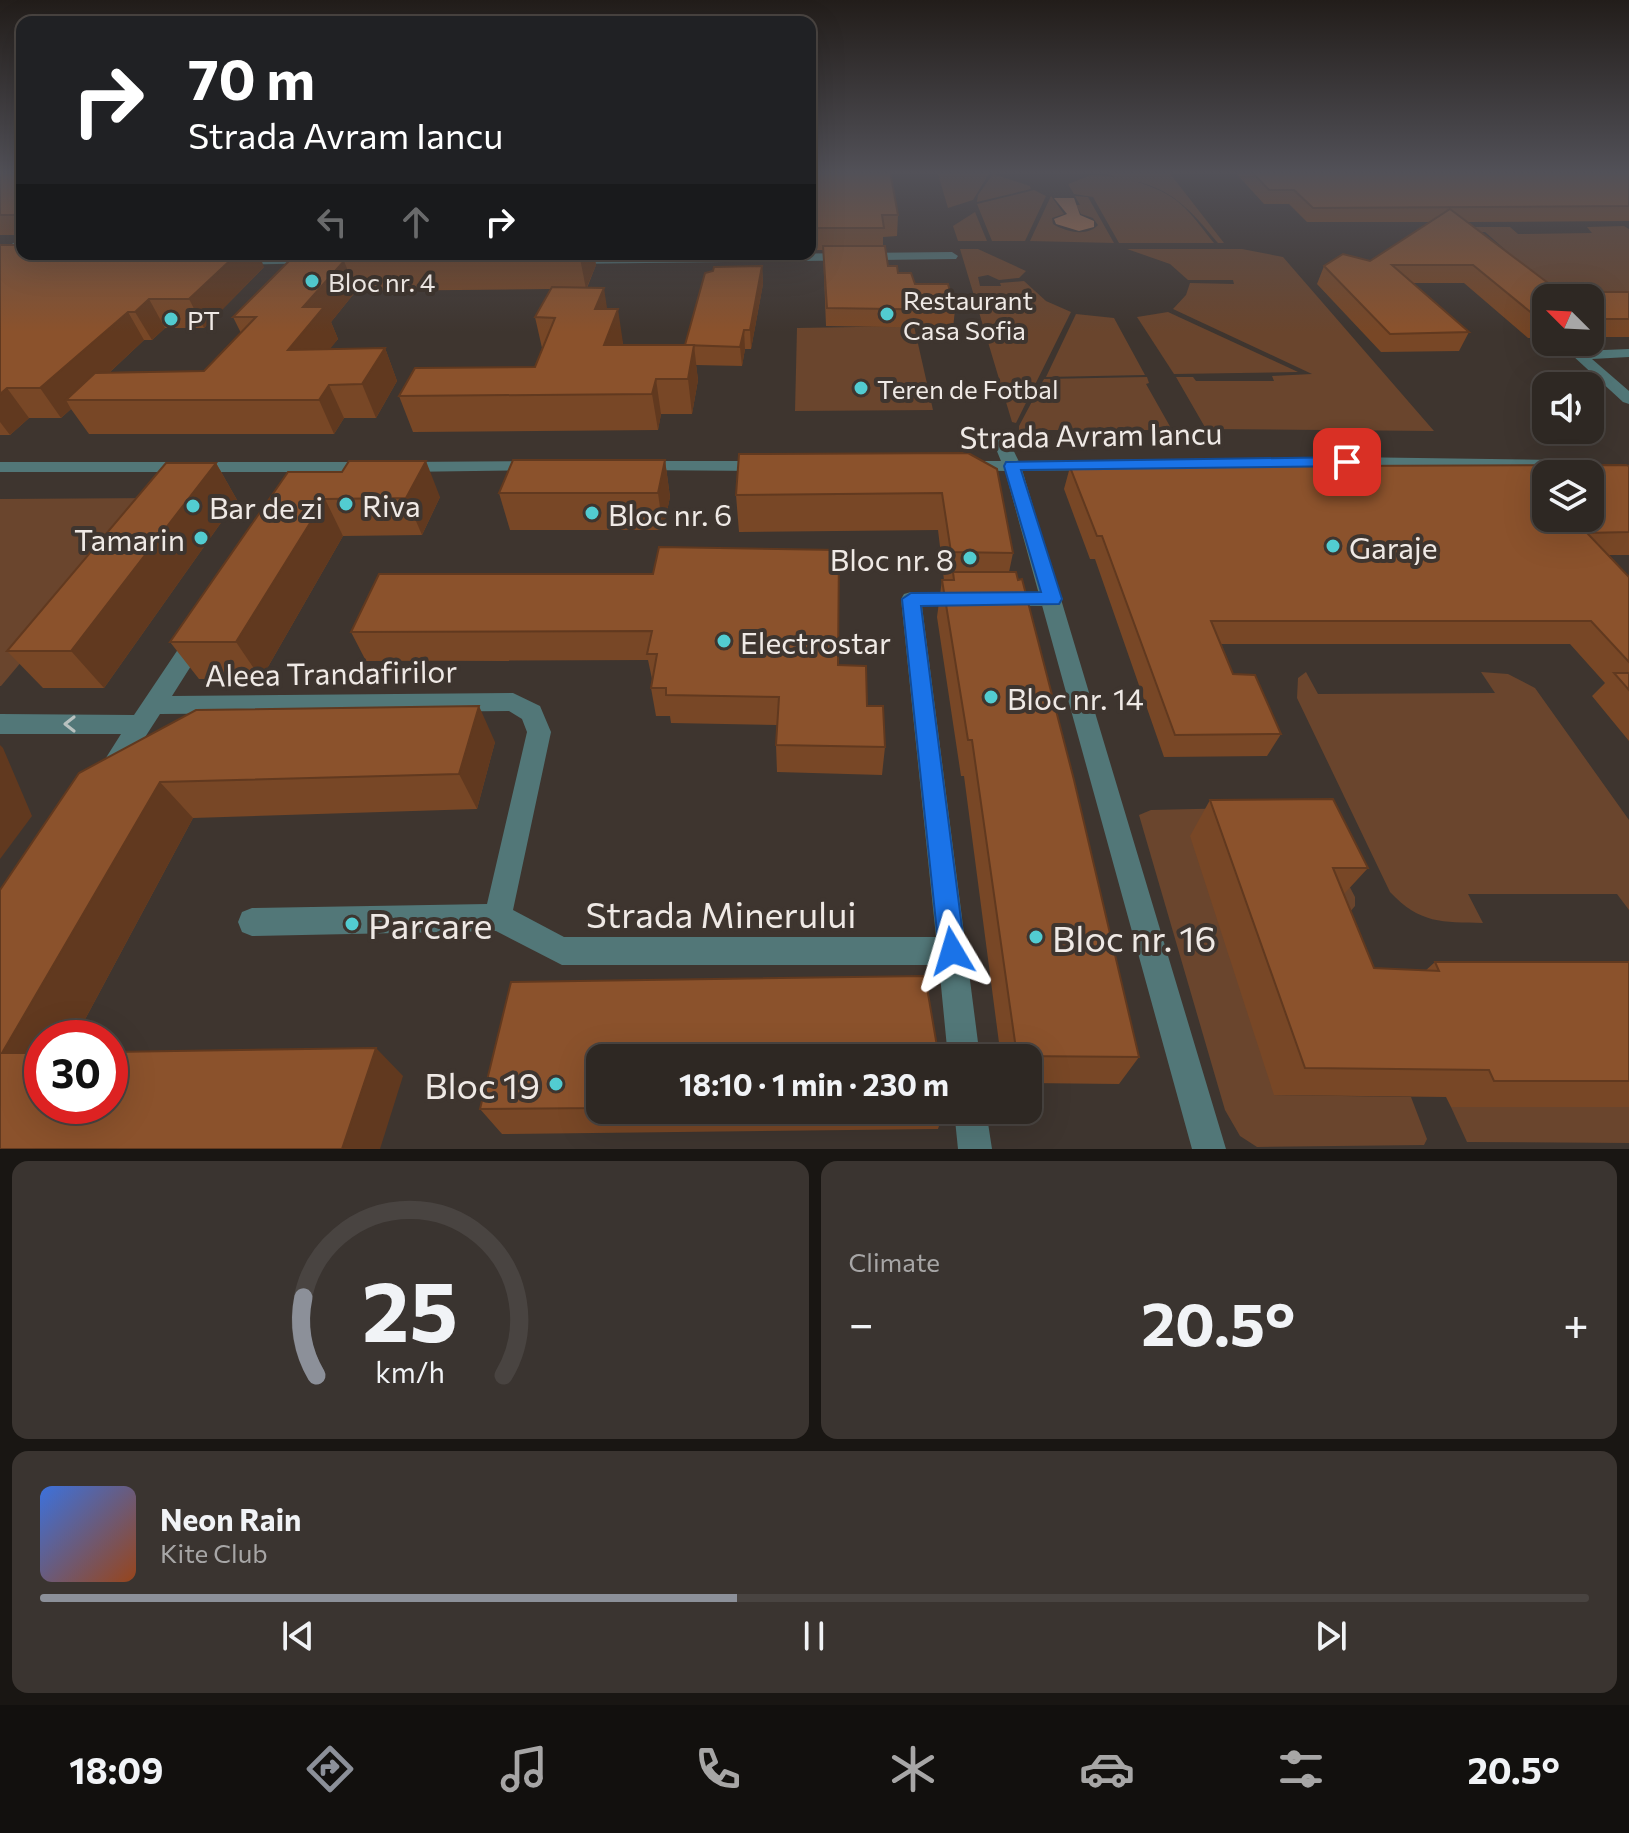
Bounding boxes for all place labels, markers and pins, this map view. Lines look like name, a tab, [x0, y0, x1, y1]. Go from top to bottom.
place label: Bloc nr. 4	[328, 266, 435, 297]
marker: Bloc nr. 4	[303, 272, 321, 290]
place label: Restaurant Casa Sofia	[903, 284, 1033, 345]
place label: PT	[187, 304, 220, 335]
marker: Restaurant Casa Sofia	[878, 305, 896, 323]
marker: PT	[162, 310, 180, 328]
place label: Teren de Fotbal	[877, 373, 1059, 404]
marker: Teren de Fotbal	[852, 379, 870, 397]
pin	[1313, 428, 1381, 496]
place label: Riva	[362, 486, 421, 523]
place label: Bar de zi	[209, 488, 323, 525]
marker: Riva	[337, 495, 355, 513]
place label: Bloc nr. 6	[608, 495, 732, 532]
marker: Bar de zi	[184, 497, 202, 515]
marker: Bloc nr. 6	[583, 504, 601, 522]
place label: Tamarin	[74, 520, 185, 557]
place label: Garaje	[1349, 528, 1438, 565]
marker: Tamarin	[192, 529, 210, 547]
marker: Garaje	[1324, 537, 1342, 555]
place label: Bloc nr. 8	[830, 540, 954, 577]
marker: Bloc nr. 8	[961, 549, 979, 567]
place label: Electrostar	[740, 623, 891, 660]
marker: Electrostar	[715, 632, 733, 650]
place label: Bloc nr. 14	[1007, 679, 1144, 716]
marker: Bloc nr. 14	[982, 688, 1000, 706]
place label: Parcare	[368, 902, 493, 946]
marker: Parcare	[343, 915, 361, 933]
place label: Bloc nr. 16	[1052, 915, 1216, 959]
marker: Bloc nr. 16	[1027, 928, 1045, 946]
place label: Bloc 19	[424, 1062, 540, 1106]
marker: Bloc 19	[547, 1075, 565, 1093]

